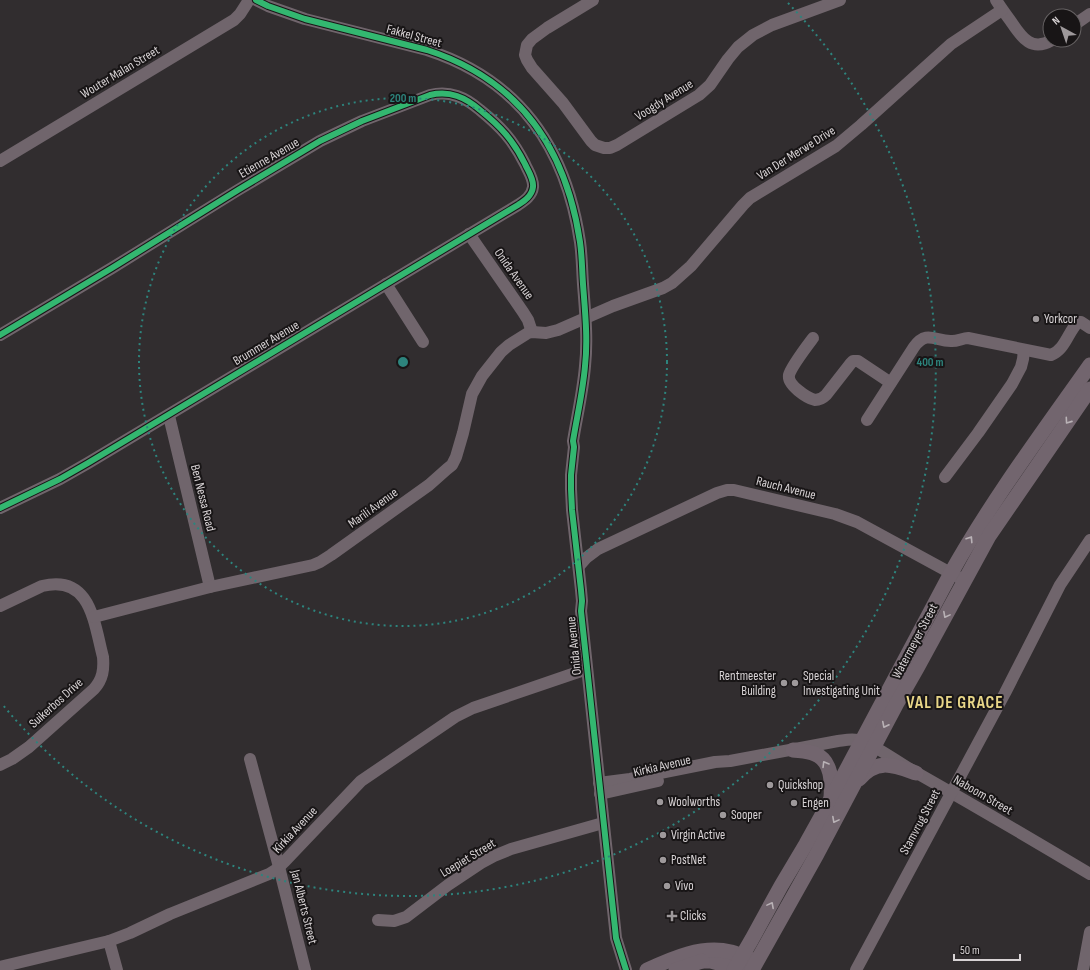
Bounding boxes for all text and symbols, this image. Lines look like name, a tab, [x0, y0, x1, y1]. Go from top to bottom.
north arrow	[1042, 8, 1082, 48]
text: N	[1049, 14, 1062, 28]
street label: Fakkel Street	[385, 21, 443, 51]
street label: Wouter Malan Street	[78, 42, 162, 102]
street label: Voogdy Avenue	[632, 76, 696, 124]
text: 200 m	[390, 91, 416, 106]
street label: Van Der Merwe Drive	[754, 122, 838, 184]
street label: Etienne Avenue	[236, 134, 302, 182]
street label: Onida Avenue	[491, 245, 537, 303]
place label: Yorkcor	[1044, 311, 1077, 327]
marker: Yorkcor	[1031, 314, 1041, 324]
street label: Brummer Avenue	[230, 317, 302, 369]
centre of rings	[396, 355, 410, 369]
text: 400 m	[917, 355, 943, 370]
one-way arrow	[1066, 416, 1073, 423]
street label: Ben Nessa Road	[187, 463, 219, 533]
street label: Rauch Avenue	[755, 473, 817, 503]
street label: Marili Avenue	[345, 485, 401, 531]
one-way arrow	[965, 537, 972, 544]
street label: Watermeyer Street	[889, 601, 942, 681]
one-way arrow	[943, 611, 950, 618]
street label: Onida Avenue	[563, 616, 585, 676]
place label: Rentmeester Building	[719, 668, 776, 699]
place label: Special Investigating Unit	[803, 668, 880, 699]
street label: Suikerbos Drive	[26, 675, 86, 731]
marker: Rentmeester Building	[779, 678, 789, 688]
marker: Special Investigating Unit	[790, 678, 800, 688]
district label: VAL DE GRACE	[906, 693, 1004, 713]
one-way arrow	[882, 721, 890, 728]
street label: Kirkia Avenue	[632, 752, 692, 780]
one-way arrow	[822, 761, 829, 768]
street label: Naboom Street	[951, 772, 1015, 818]
place label: Quickshop	[778, 777, 823, 793]
marker: Quickshop	[765, 780, 775, 790]
street label: Stamvrug Street	[896, 787, 944, 857]
place label: Woolworths	[668, 794, 721, 810]
place label: Engen	[802, 795, 829, 811]
marker: Woolworths	[655, 797, 665, 807]
marker: Engen	[789, 798, 799, 808]
street label: Kirkia Avenue	[269, 803, 321, 857]
place label: Sooper	[731, 807, 762, 823]
marker: Sooper	[718, 810, 728, 820]
one-way arrow	[833, 815, 840, 823]
place label: Virgin Active	[671, 827, 725, 843]
marker: Virgin Active	[658, 830, 668, 840]
street label: Loepiet Street	[437, 835, 499, 881]
place label: PostNet	[671, 852, 706, 868]
marker: PostNet	[658, 855, 668, 865]
street label: Jan Alberts Street	[287, 867, 321, 946]
place label: Vivo	[675, 878, 694, 894]
marker: Vivo	[662, 881, 672, 891]
one-way arrow	[766, 902, 773, 909]
place label: Clicks	[680, 908, 706, 924]
marker: Clicks	[667, 911, 677, 921]
scale bar	[954, 936, 1020, 962]
text: 50 m	[960, 943, 980, 958]

